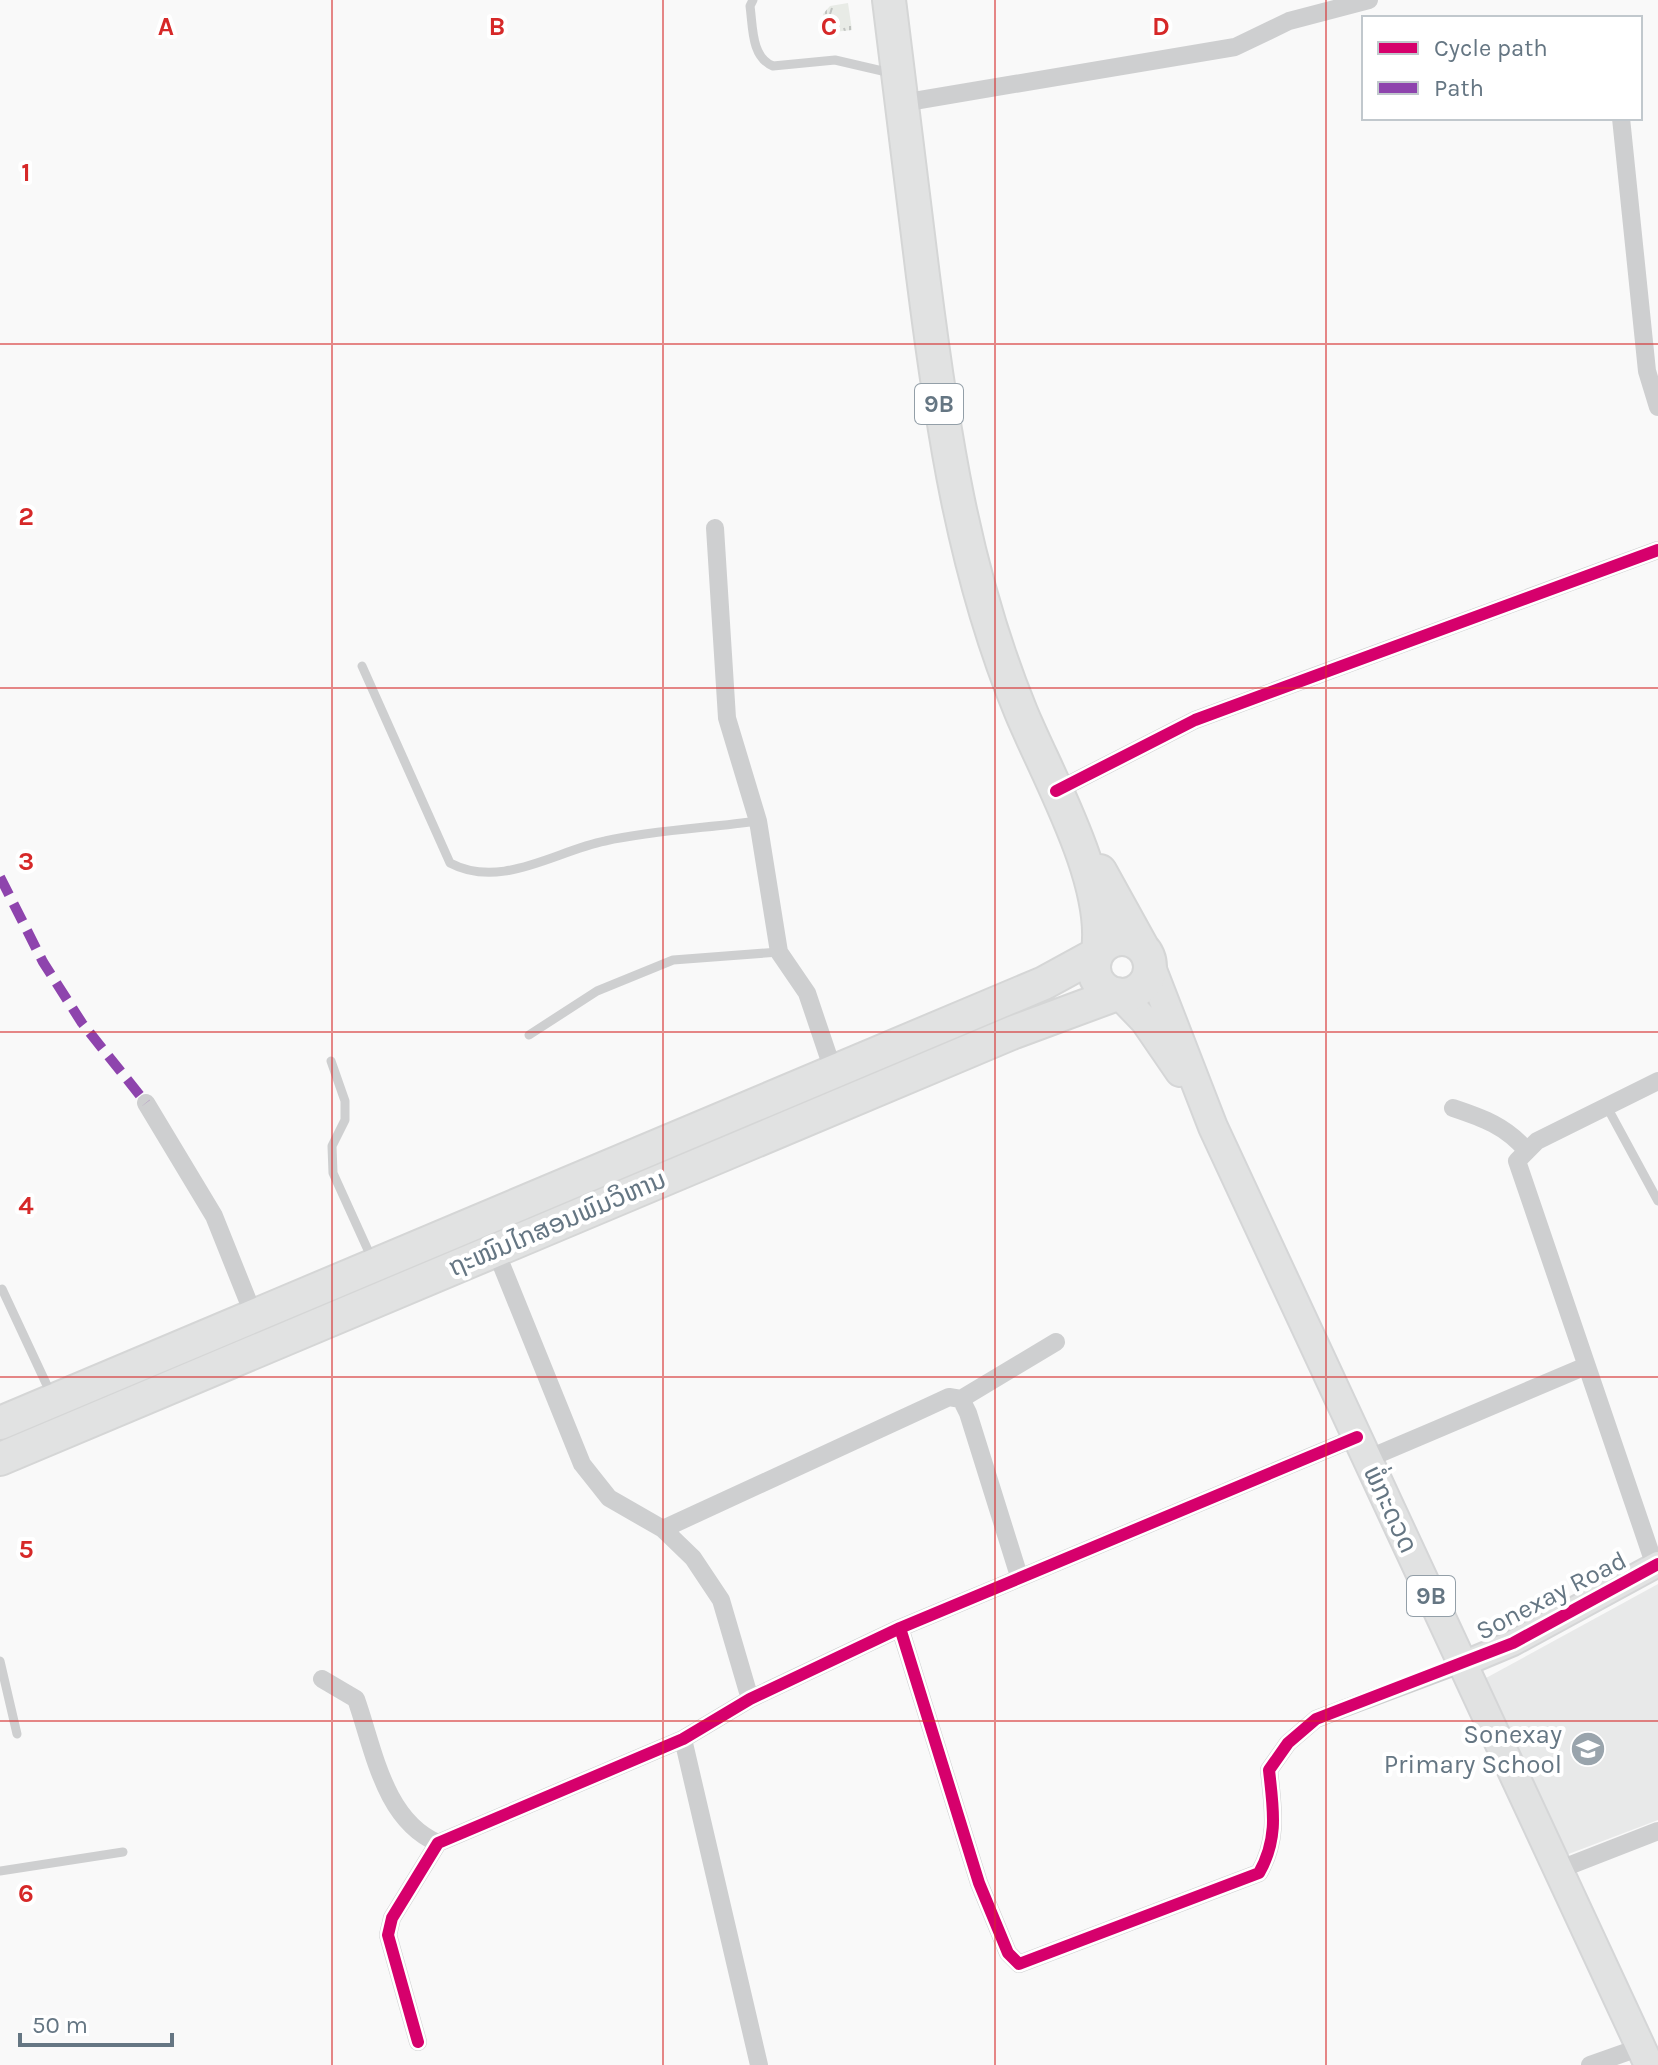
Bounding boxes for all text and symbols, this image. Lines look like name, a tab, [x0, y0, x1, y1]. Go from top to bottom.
text: A	[158, 11, 174, 42]
text: B	[489, 11, 505, 42]
text: C	[821, 11, 837, 42]
text: D	[1152, 11, 1170, 42]
legend	[1362, 16, 1642, 120]
text: Cycle path	[1434, 34, 1548, 62]
text: Path	[1434, 74, 1484, 102]
text: 1	[21, 157, 31, 188]
road number: 9B	[915, 384, 963, 424]
text: 2	[18, 501, 34, 532]
text: 3	[18, 846, 34, 877]
street label: ຖະໜົນໄກສອນພົມວິຫານ	[444, 1164, 671, 1283]
text: 4	[18, 1190, 34, 1221]
street label: ພໍ່ກະດວດ	[1357, 1459, 1428, 1558]
text: 5	[18, 1534, 34, 1565]
street label: Sonexay Road	[1471, 1544, 1632, 1647]
road number: 9B	[1407, 1576, 1455, 1616]
place label: Sonexay Primary School	[1384, 1719, 1562, 1780]
school or university icon: Sonexay Primary School	[1569, 1730, 1607, 1768]
text: 6	[18, 1878, 34, 1909]
scale bar	[20, 1997, 172, 2047]
text: 50 m	[32, 2011, 88, 2039]

